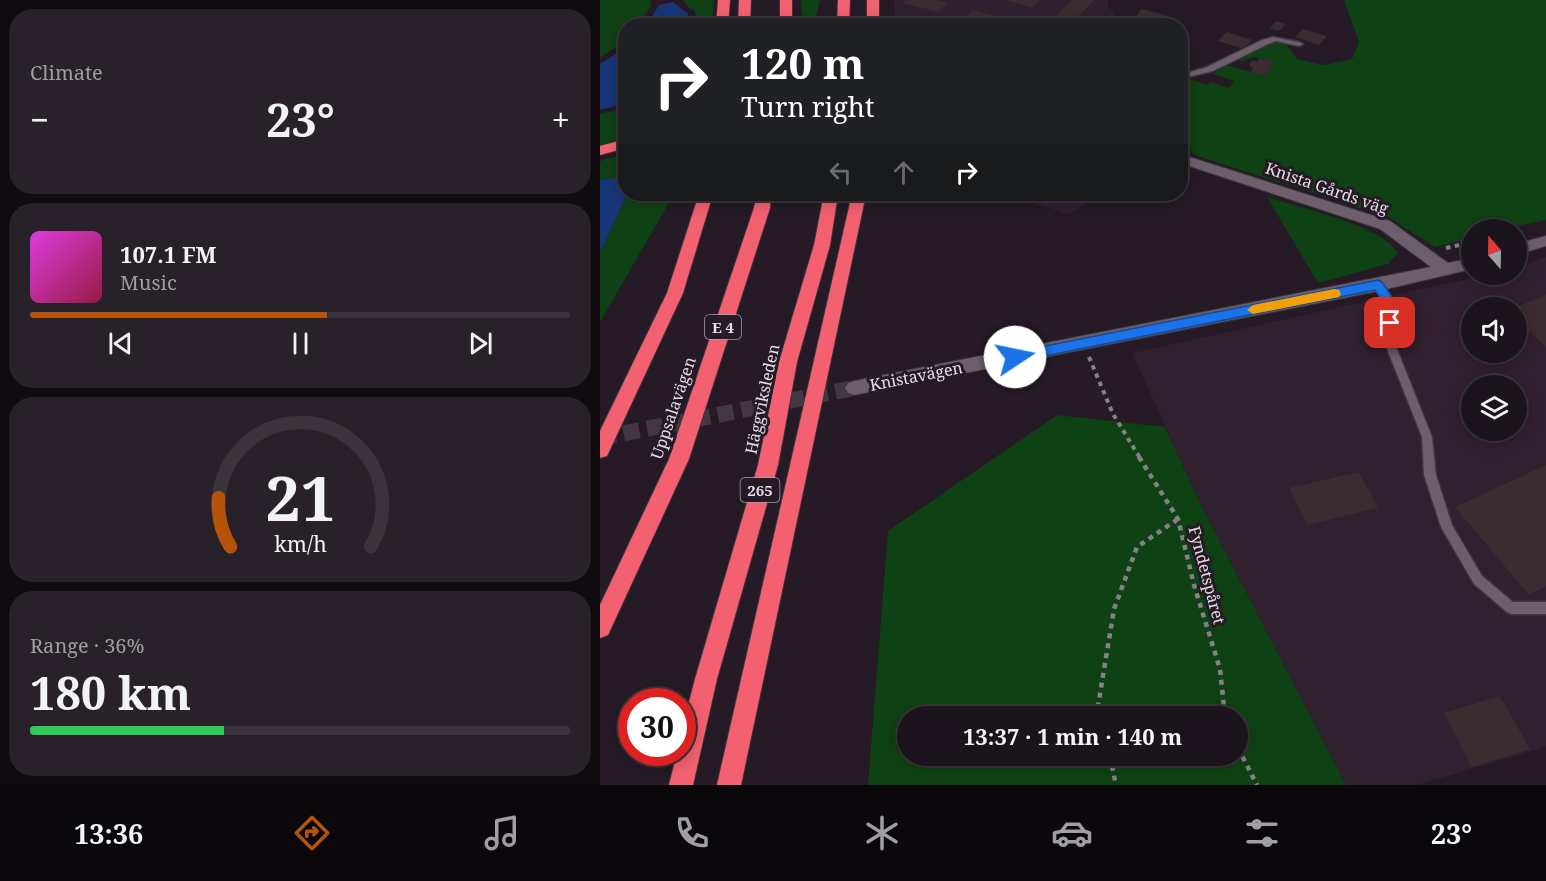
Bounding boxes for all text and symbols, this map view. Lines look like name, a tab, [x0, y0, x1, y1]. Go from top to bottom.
text: 120 m	[741, 34, 865, 91]
icon: right	[642, 42, 720, 120]
text: Climate	[30, 59, 103, 86]
text: Turn right	[741, 88, 874, 125]
text: 23°	[266, 89, 335, 150]
text: −	[30, 97, 49, 142]
text: +	[552, 97, 570, 142]
icon: left	[824, 156, 857, 189]
icon: ahead	[887, 156, 920, 189]
icon: right	[950, 156, 983, 189]
street label: Knista Gårds väg	[1263, 157, 1392, 219]
north arrow	[1461, 219, 1527, 285]
map controls	[1461, 219, 1527, 441]
text: 107.1 FM	[120, 239, 217, 269]
text: Music	[120, 269, 177, 296]
pin	[1364, 297, 1415, 348]
button: sound	[1461, 297, 1527, 363]
icon: arrive	[1373, 306, 1406, 339]
road number: E 4	[705, 315, 741, 339]
position arrow	[983, 325, 1047, 389]
icon: previous	[104, 327, 137, 360]
icon: pause	[284, 327, 317, 360]
icon: next	[464, 327, 497, 360]
street label: Häggviksleden	[740, 342, 784, 456]
street label: Uppsalavägen	[645, 354, 701, 462]
street label: Knistavägen	[868, 356, 964, 396]
button: layers	[1461, 375, 1527, 441]
text: 21	[265, 454, 335, 539]
road number: 265	[740, 478, 780, 502]
street label: Fyndetspåret	[1183, 524, 1231, 627]
text: km/h	[274, 529, 327, 558]
text: Range · 36%	[30, 632, 144, 659]
text: 180 km	[30, 662, 191, 723]
speed limit sign: 30	[618, 688, 696, 766]
text: 13:37 · 1 min · 140 m	[963, 721, 1182, 751]
icon: directions	[291, 812, 333, 854]
icon: music	[481, 812, 523, 854]
icon: phone	[671, 812, 713, 854]
icon: climate	[861, 812, 903, 854]
icon: car	[1051, 812, 1093, 854]
icon: filters	[1241, 812, 1283, 854]
text: 13:36	[74, 815, 143, 852]
text: 23°	[1431, 815, 1472, 852]

